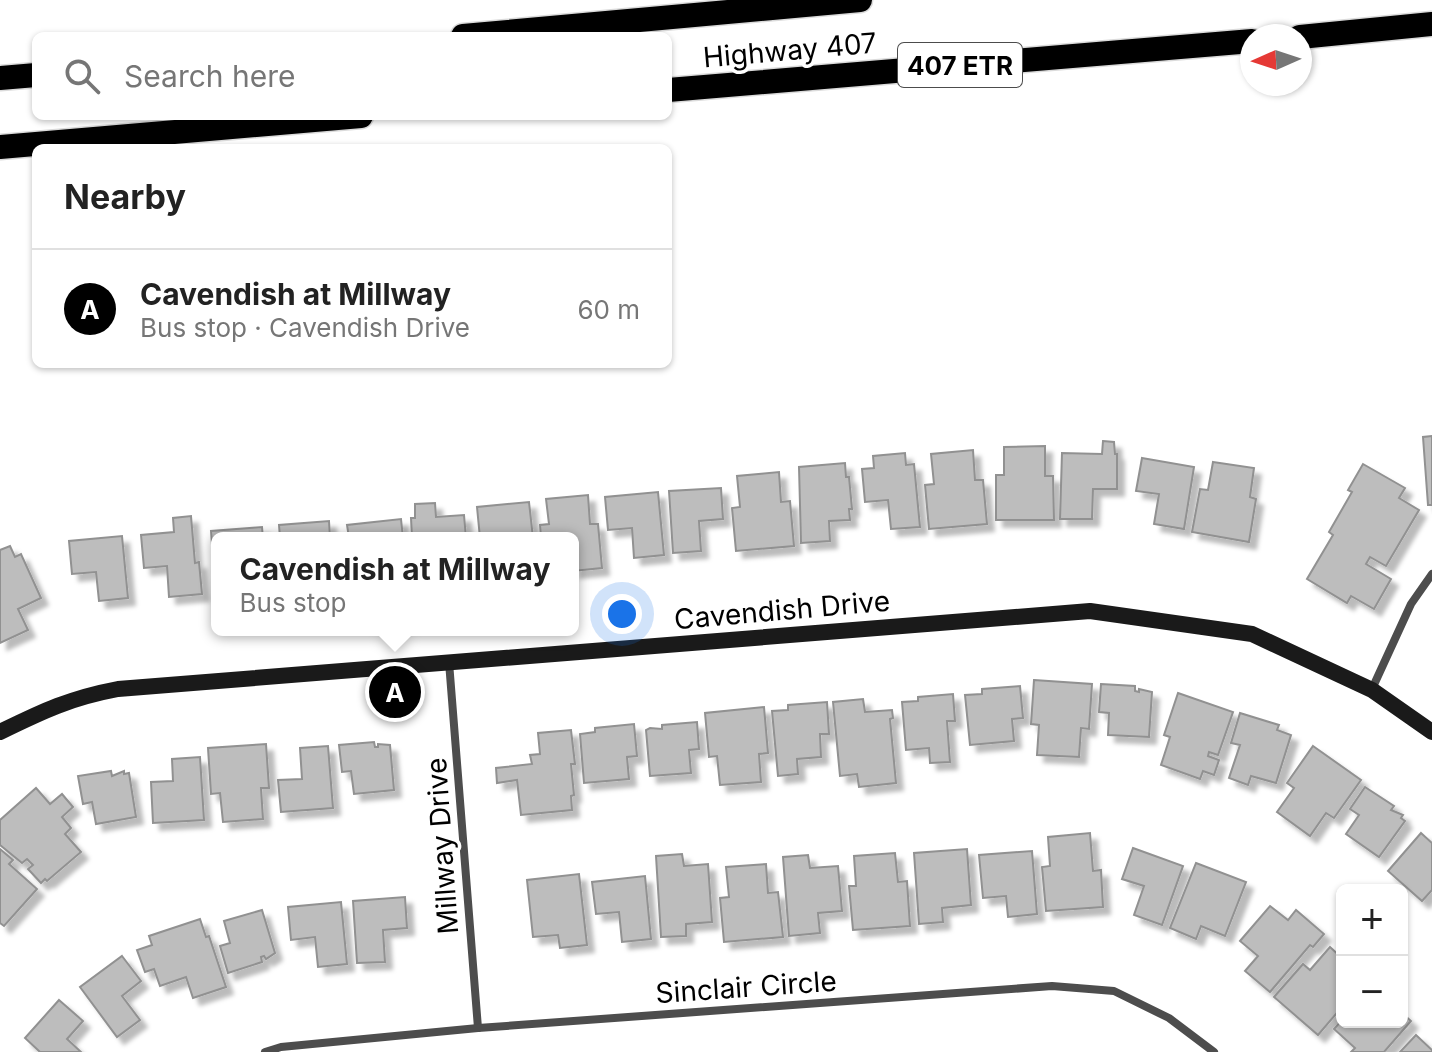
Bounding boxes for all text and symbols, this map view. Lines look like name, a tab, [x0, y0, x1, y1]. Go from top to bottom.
north arrow	[1240, 24, 1312, 96]
street label: Highway 407	[702, 25, 878, 75]
search box	[32, 32, 672, 120]
road number: 407 ETR	[898, 43, 1022, 87]
icon: search	[60, 54, 104, 98]
text: Search here	[124, 58, 296, 94]
text: Nearby	[64, 176, 186, 217]
text: Cavendish at Millway	[140, 276, 451, 312]
text: A	[80, 294, 100, 325]
text: 60 m	[577, 294, 640, 325]
text: Bus stop · Cavendish Drive	[140, 312, 470, 343]
popup	[211, 532, 579, 636]
text: Cavendish at Millway	[240, 551, 550, 587]
street label: Cavendish Drive	[673, 584, 891, 636]
text: Bus stop	[240, 587, 346, 618]
your location	[602, 594, 642, 634]
pin: A	[369, 662, 421, 722]
street label: Millway Drive	[419, 757, 465, 935]
map controls	[1336, 884, 1408, 1028]
button: +	[1336, 884, 1408, 956]
button: −	[1336, 956, 1408, 1028]
street label: Sinclair Circle	[654, 964, 838, 1010]

